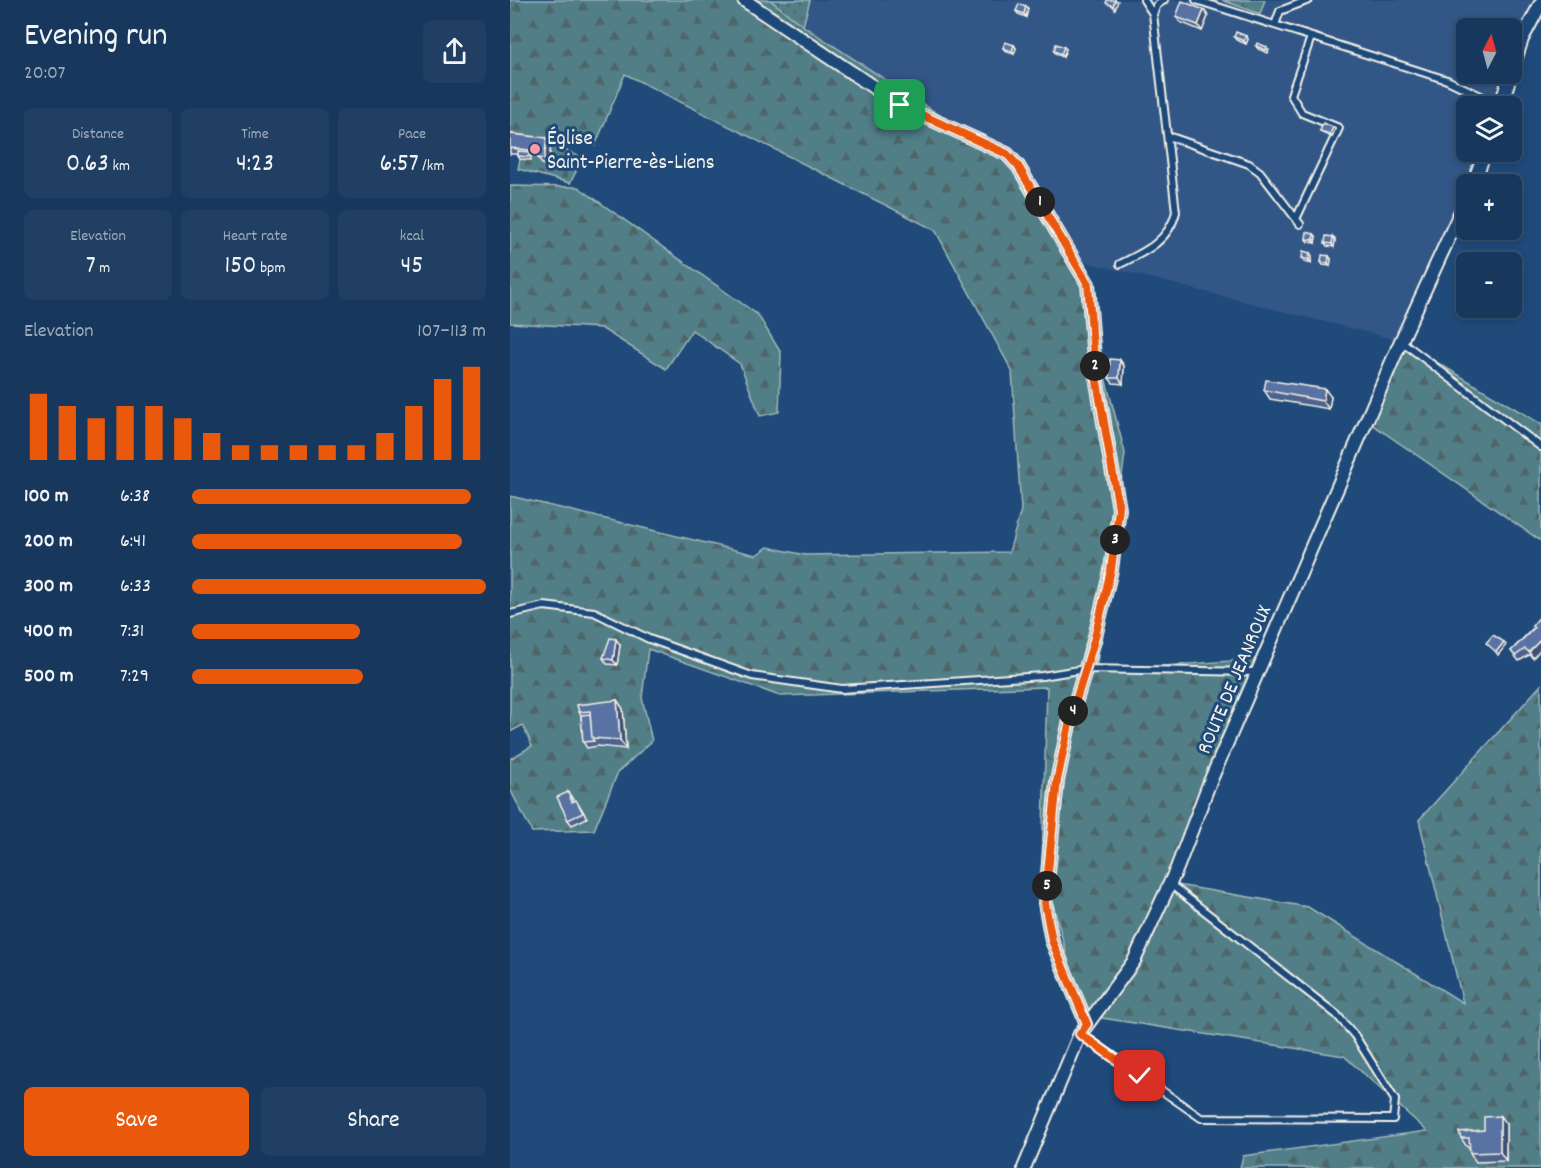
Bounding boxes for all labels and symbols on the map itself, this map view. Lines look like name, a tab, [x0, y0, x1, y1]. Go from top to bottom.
north arrow	[1456, 18, 1522, 84]
pin	[874, 79, 925, 130]
place label: Église Saint-Pierre-ès-Liens	[547, 125, 715, 179]
marker: Église Saint-Pierre-ès-Liens	[528, 142, 542, 156]
pin: 1	[1025, 187, 1055, 217]
pin: 2	[1080, 351, 1110, 381]
pin: 3	[1100, 525, 1130, 555]
street label: ROUTE DE JEANROUX	[1191, 601, 1281, 759]
pin: 4	[1058, 696, 1088, 726]
pin: 5	[1032, 871, 1062, 901]
pin	[1114, 1050, 1165, 1101]

